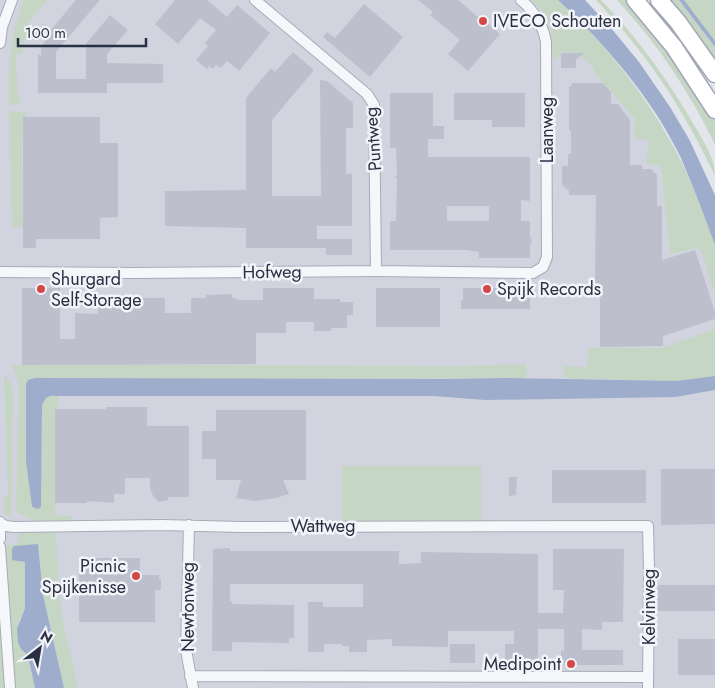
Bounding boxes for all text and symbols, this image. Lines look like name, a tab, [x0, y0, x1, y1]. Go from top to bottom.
place label: IVECO Schouten	[493, 8, 621, 34]
scale bar	[18, 15, 145, 47]
marker: IVECO Schouten	[477, 15, 489, 27]
text: 100 m	[25, 22, 66, 44]
street label: Laanweg	[534, 97, 560, 163]
street label: Puntweg	[358, 106, 388, 172]
street label: Hofweg	[242, 258, 302, 286]
place label: Shurgard Self-Storage	[51, 266, 142, 313]
place label: Spijk Records	[497, 276, 601, 302]
marker: Shurgard Self-Storage	[35, 283, 47, 295]
marker: Spijk Records	[481, 283, 493, 295]
street label: Wattweg	[291, 513, 355, 539]
place label: Picnic Spijkenisse	[42, 553, 126, 600]
street label: Newtonweg	[175, 562, 201, 652]
street label: Kelvinweg	[636, 569, 662, 645]
marker: Picnic Spijkenisse	[130, 570, 142, 582]
north arrow	[15, 623, 65, 673]
text: N	[37, 625, 57, 648]
place label: Medipoint	[484, 651, 562, 677]
marker: Medipoint	[565, 658, 577, 670]

